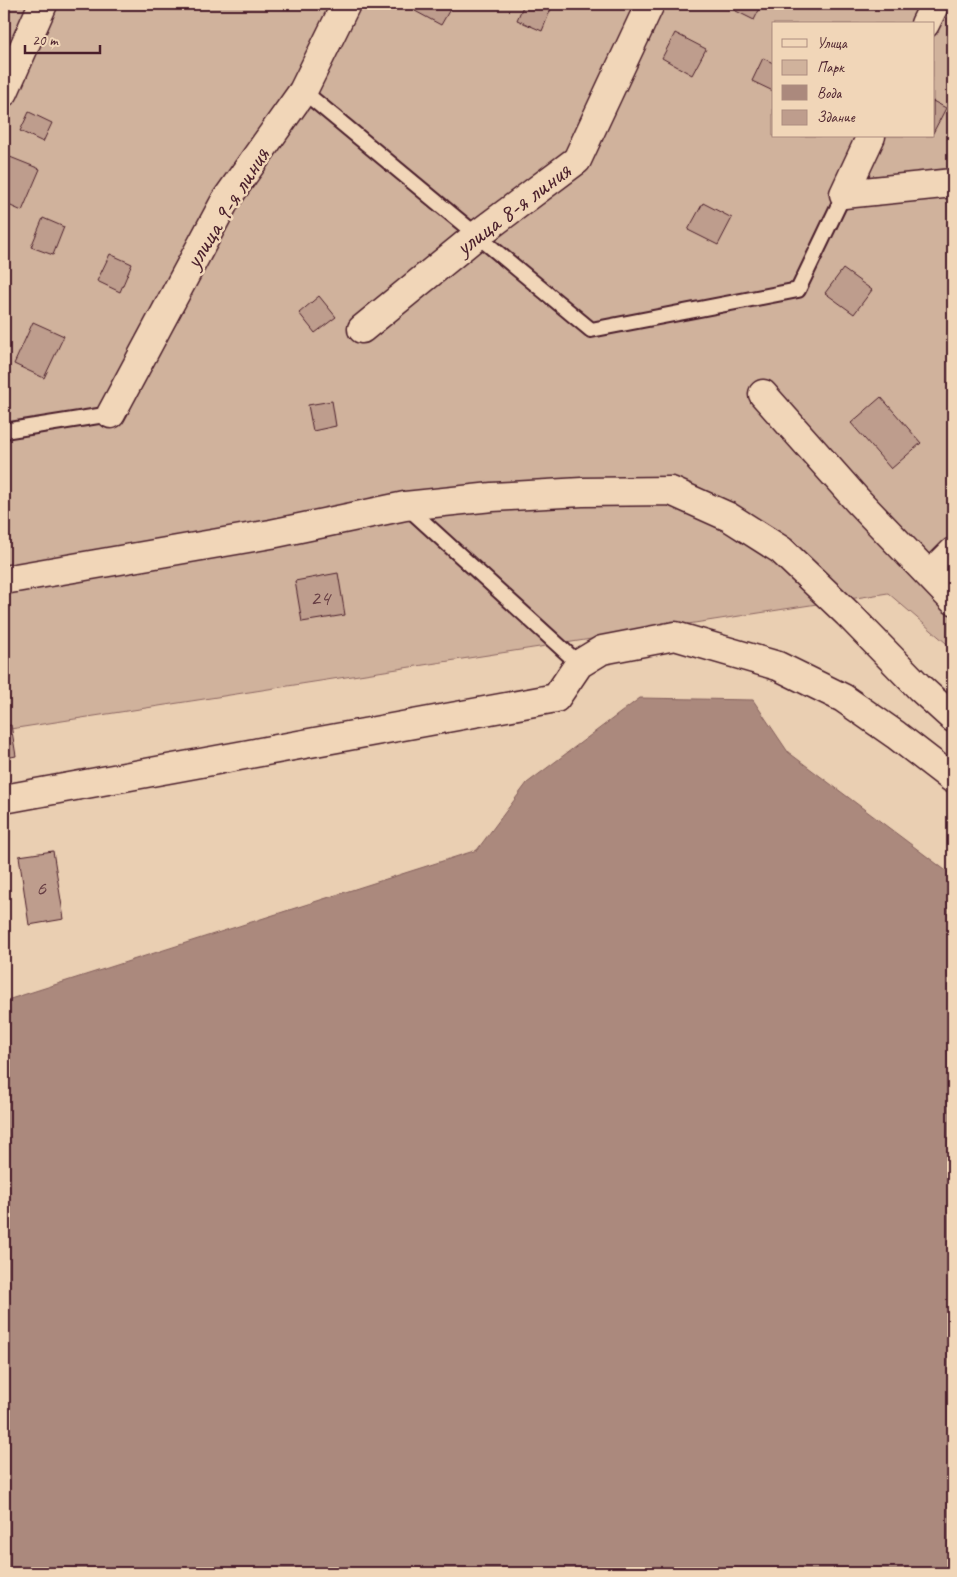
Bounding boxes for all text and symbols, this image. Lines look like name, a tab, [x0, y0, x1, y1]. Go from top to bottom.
scale bar	[25, 22, 100, 54]
legend	[772, 22, 934, 138]
text: 20 m	[32, 31, 59, 50]
text: Улица	[817, 34, 848, 53]
text: Парк	[817, 58, 845, 77]
text: Вода	[817, 84, 842, 103]
text: Здание	[817, 108, 856, 127]
street label: улица 9-я линия	[176, 141, 277, 276]
street label: улица 8-я линия	[447, 155, 578, 264]
house number: 24	[310, 584, 332, 612]
house number: 6	[36, 874, 47, 902]

